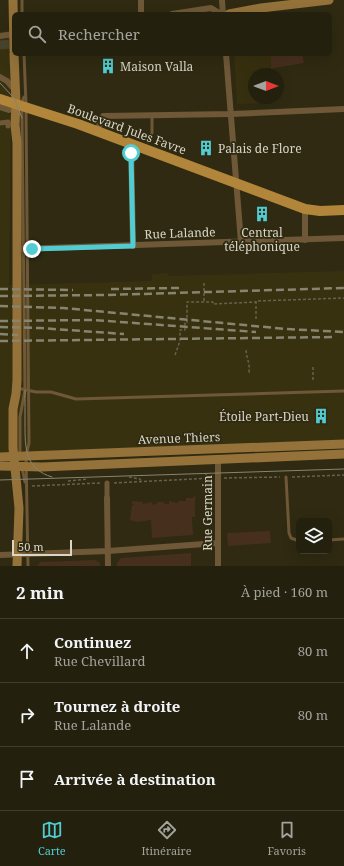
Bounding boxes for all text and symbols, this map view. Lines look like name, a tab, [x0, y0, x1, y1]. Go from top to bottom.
search box	[12, 12, 332, 56]
icon: search	[26, 23, 48, 45]
text: Rechercher	[58, 24, 140, 44]
building icon: Maison Valla	[99, 57, 117, 75]
place label: Maison Valla	[120, 58, 194, 75]
north arrow	[248, 68, 284, 104]
street label: Boulevard Jules Favre	[65, 100, 189, 158]
building icon: Palais de Flore	[197, 139, 215, 157]
place label: Palais de Flore	[218, 140, 302, 157]
route start	[122, 144, 140, 162]
building icon: Central téléphonique	[253, 205, 271, 223]
street label: Rue Lalande	[144, 223, 216, 243]
place label: Central téléphonique	[224, 224, 300, 255]
route end	[23, 240, 41, 258]
building icon: Étoile Part-Dieu	[312, 407, 330, 425]
place label: Étoile Part-Dieu	[219, 408, 309, 425]
street label: Avenue Thiers	[138, 428, 220, 448]
street label: Rue Germain	[199, 475, 216, 551]
map controls	[296, 518, 332, 554]
button: layers	[296, 518, 332, 554]
scale bar	[12, 538, 72, 557]
text: 50 m	[18, 539, 44, 554]
text: 2 min	[16, 581, 64, 604]
text: À pied · 160 m	[241, 583, 328, 601]
text: Continuez	[54, 632, 131, 652]
icon: ahead	[16, 640, 38, 662]
text: 80 m	[298, 642, 328, 660]
text: Rue Chevillard	[54, 652, 145, 670]
text: Tournez à droite	[54, 696, 180, 716]
icon: right	[16, 704, 38, 726]
text: 80 m	[298, 706, 328, 724]
text: Rue Lalande	[54, 716, 131, 734]
icon: arrive	[16, 768, 38, 790]
text: Arrivée à destination	[54, 769, 216, 789]
tab: Carte	[38, 819, 66, 858]
tab: Itinéraire	[142, 819, 192, 858]
tab: Favoris	[267, 819, 306, 858]

